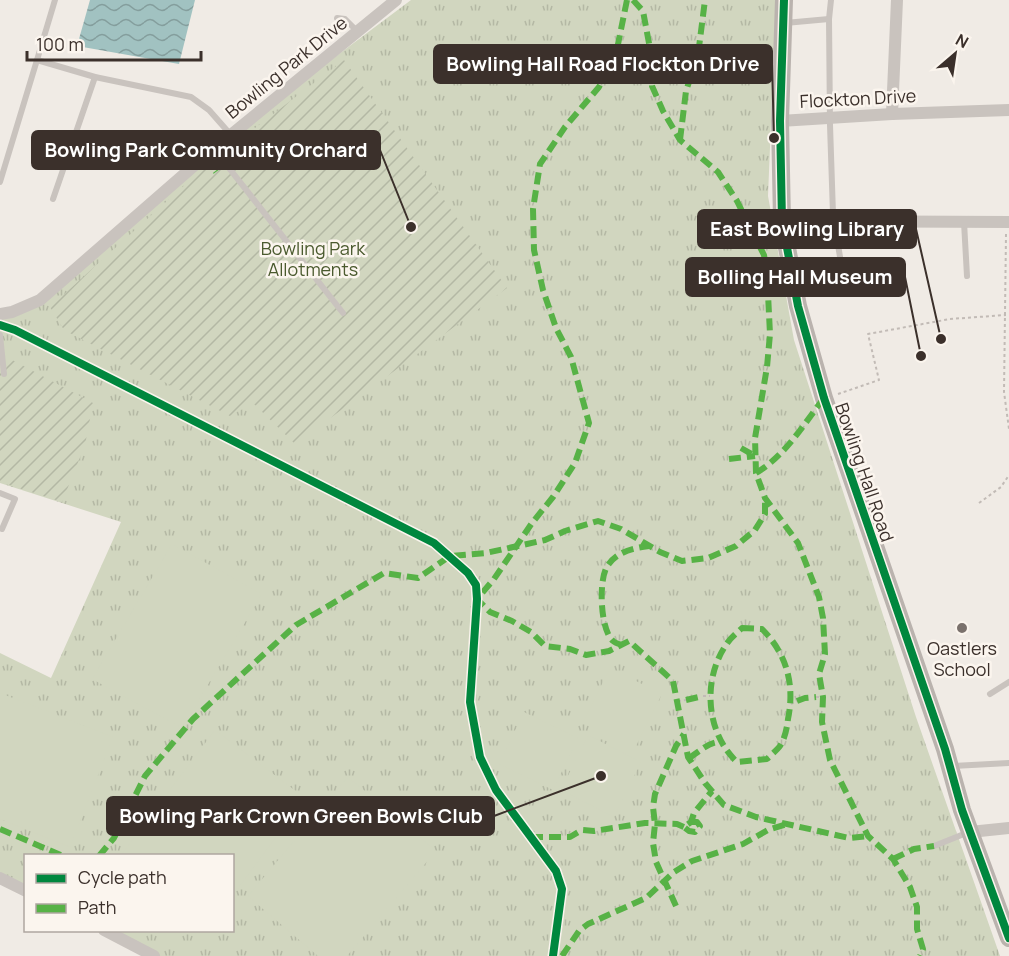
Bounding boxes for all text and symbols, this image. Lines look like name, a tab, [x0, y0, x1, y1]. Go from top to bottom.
street label: Bowling Park Drive	[220, 10, 352, 124]
scale bar	[27, 24, 201, 62]
north arrow	[925, 24, 985, 84]
text: N	[952, 28, 973, 53]
text: 100 m	[36, 32, 84, 56]
callout: Bowling Hall Road Flockton Drive	[434, 45, 772, 83]
text: Bowling Hall Road Flockton Drive	[446, 50, 760, 77]
street label: Flockton Drive	[799, 83, 917, 113]
callout: Bowling Park Community Orchard	[32, 131, 380, 169]
text: Bowling Park Community Orchard	[44, 136, 368, 163]
callout: East Bowling Library	[698, 210, 916, 248]
text: East Bowling Library	[710, 215, 905, 242]
park label: Bowling Park Allotments	[261, 236, 366, 281]
callout: Bolling Hall Museum	[686, 258, 905, 296]
text: Bolling Hall Museum	[698, 263, 892, 290]
street label: Bowling Hall Road	[830, 399, 900, 545]
marker: Oastlers School	[955, 621, 969, 635]
place label: Oastlers School	[927, 636, 997, 681]
callout: Bowling Park Crown Green Bowls Club	[107, 797, 494, 835]
text: Bowling Park Crown Green Bowls Club	[119, 802, 483, 829]
legend	[24, 854, 234, 932]
text: Cycle path	[78, 865, 167, 889]
text: Path	[78, 895, 116, 919]

